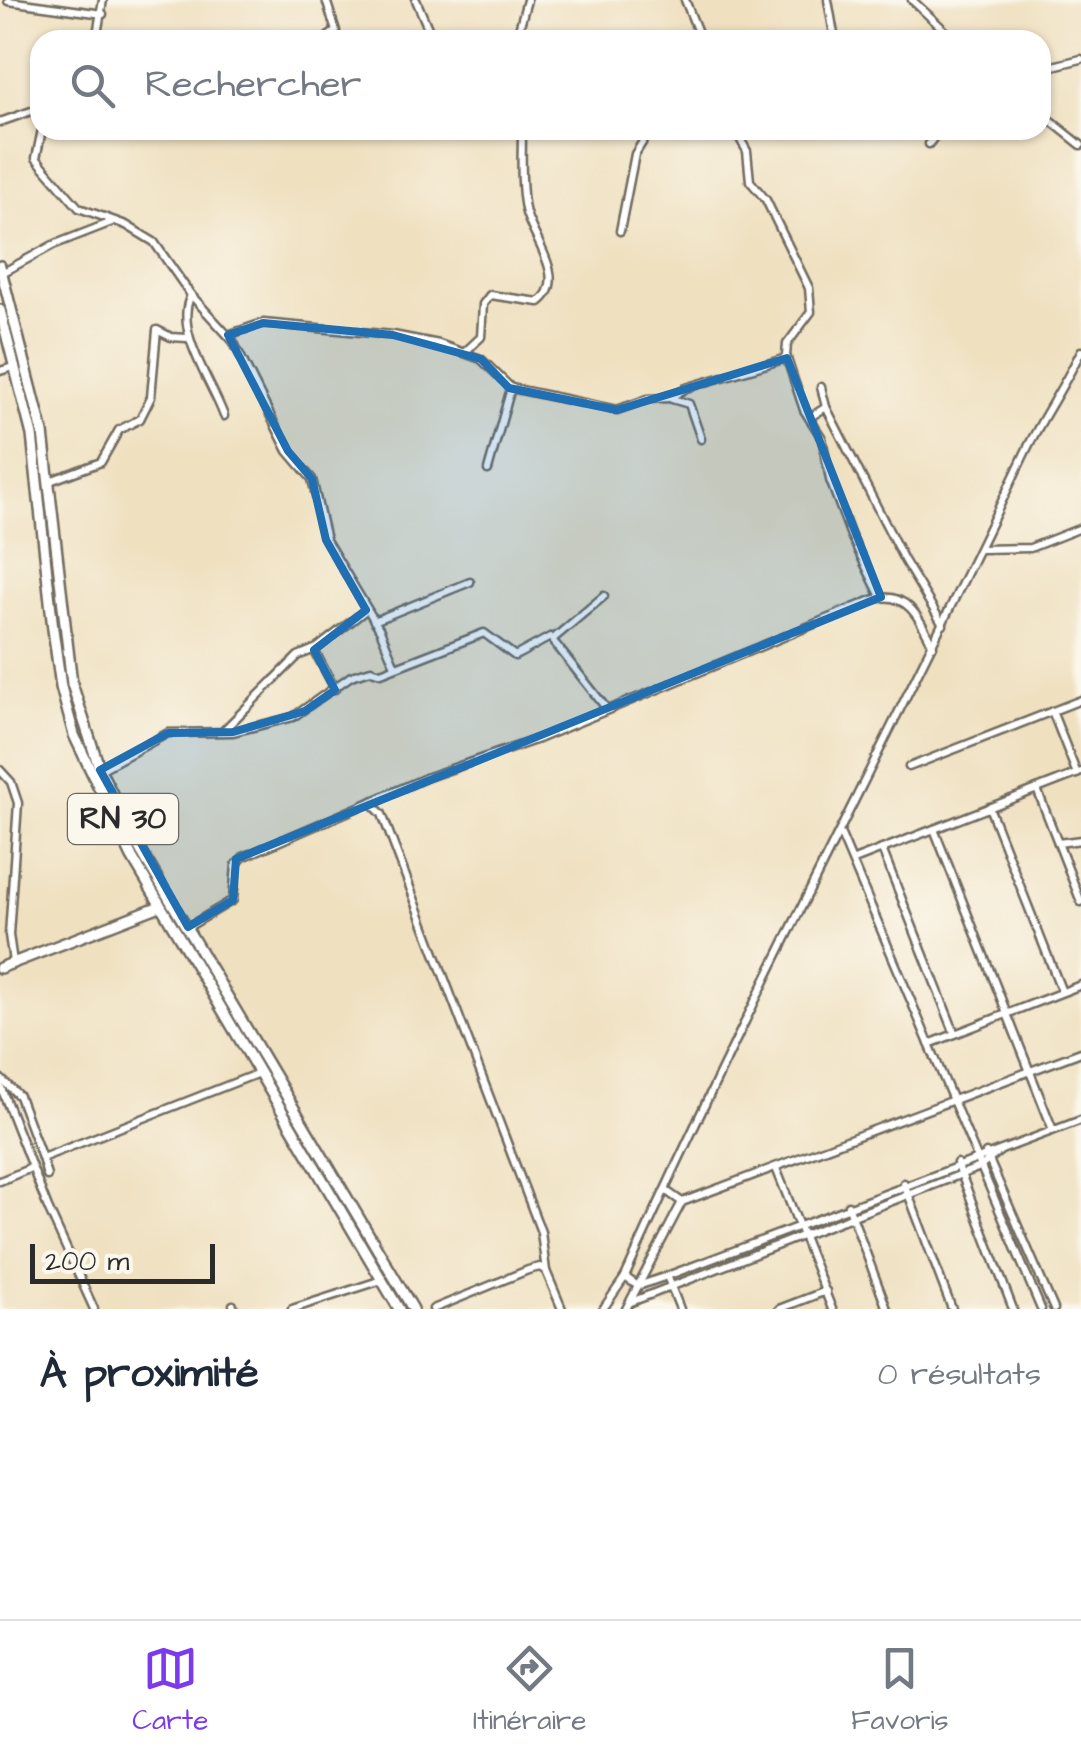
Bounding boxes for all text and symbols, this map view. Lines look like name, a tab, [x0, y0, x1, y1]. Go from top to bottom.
search box	[30, 30, 1051, 140]
icon: search	[65, 58, 120, 113]
text: Rechercher	[145, 59, 361, 111]
road number: RN 30	[68, 794, 178, 844]
scale bar	[30, 1239, 215, 1284]
text: 200 m	[45, 1242, 129, 1281]
text: À proximité	[40, 1345, 259, 1403]
text: 0 résultats	[877, 1352, 1041, 1397]
tab: Carte	[132, 1641, 208, 1740]
tab: Itinéraire	[473, 1641, 586, 1740]
tab: Favoris	[851, 1641, 949, 1740]

